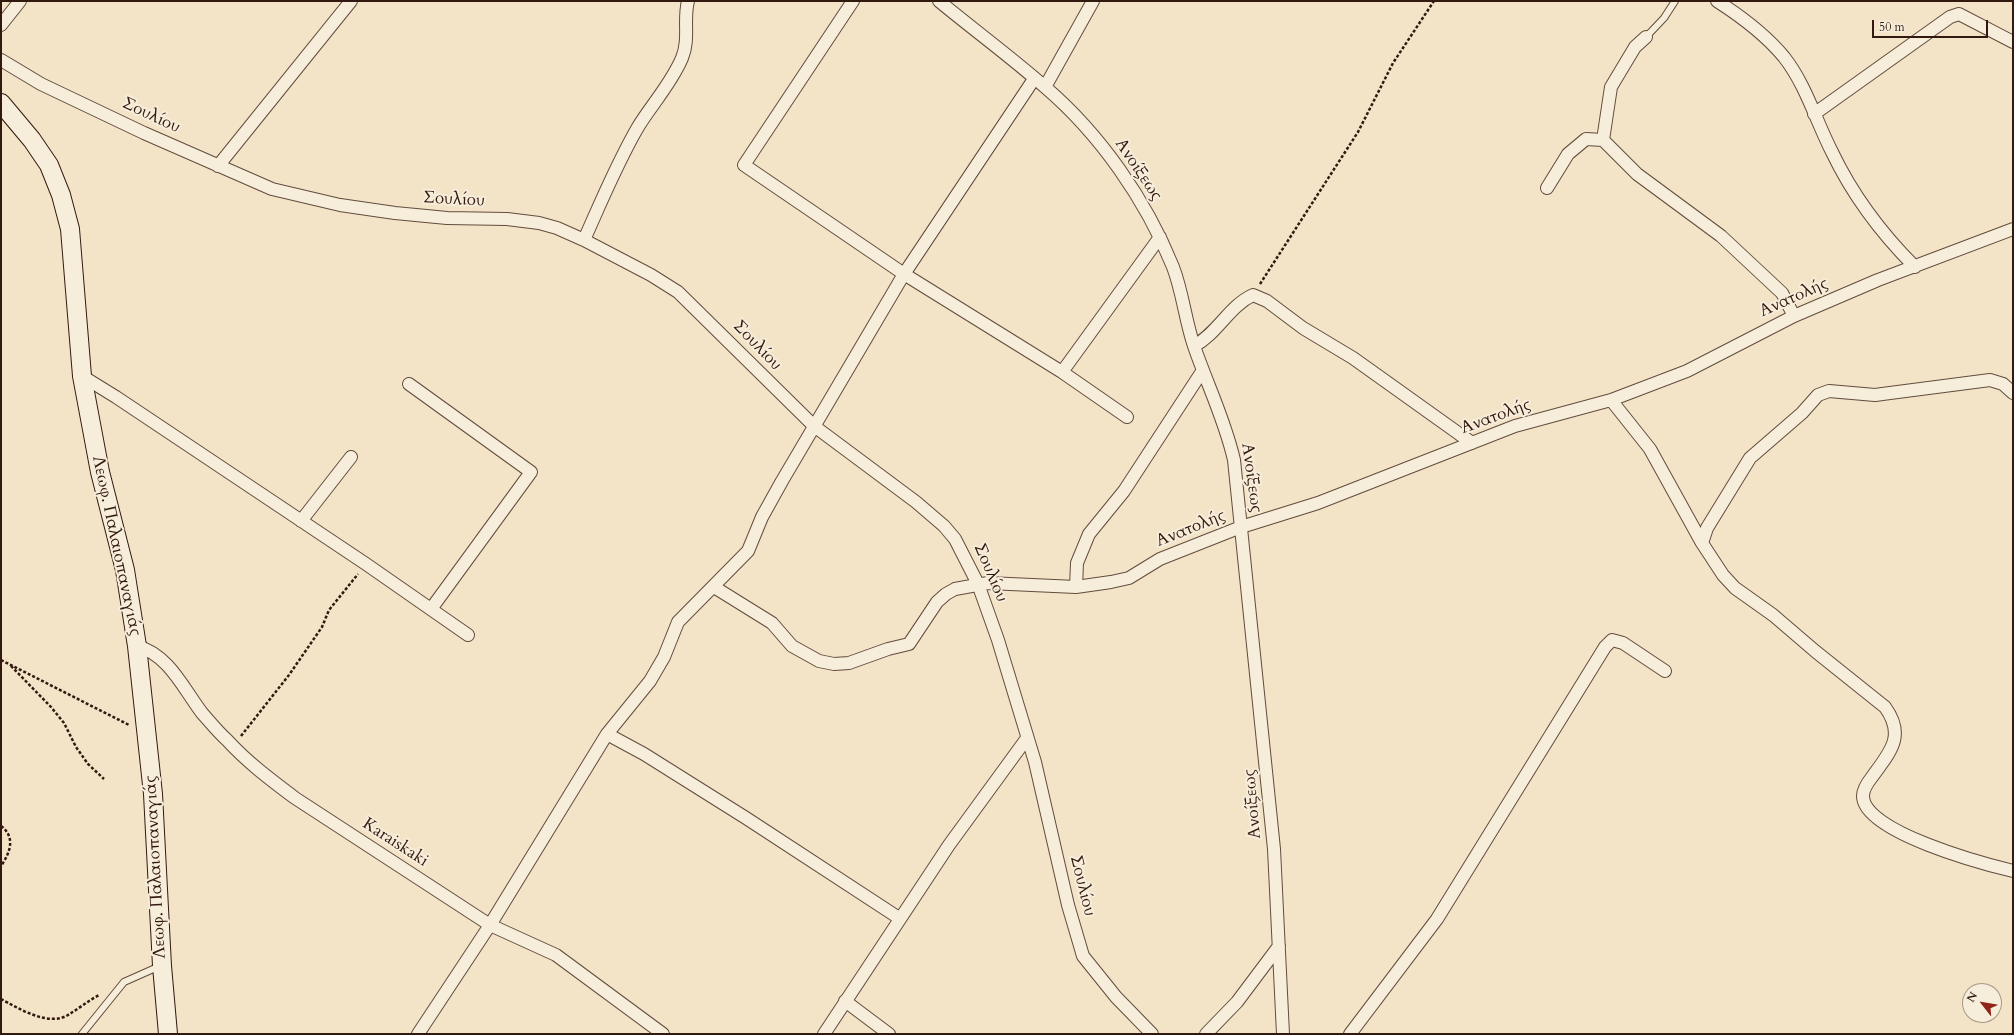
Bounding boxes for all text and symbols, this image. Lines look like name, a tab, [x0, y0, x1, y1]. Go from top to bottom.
scale bar	[1874, 12, 1990, 38]
text: 50 m	[1879, 19, 1905, 35]
street label: Σουλίου	[119, 94, 183, 138]
street label: Ανοίξεως	[1110, 135, 1166, 205]
street label: Σουλίου	[423, 188, 485, 212]
street label: Ανατολής	[1756, 274, 1832, 322]
street label: Σουλίου	[728, 317, 786, 375]
street label: Ανατολής	[1458, 395, 1534, 439]
street label: Ανοίξεως	[1236, 442, 1266, 514]
street label: Λεωφ. Παλαιοπαναγιάς	[87, 454, 145, 638]
street label: Ανατολής	[1153, 506, 1229, 552]
street label: Σουλίου	[969, 541, 1011, 605]
street label: Ανοίξεως	[1240, 768, 1266, 840]
street label: Λεωφ. Παλαιοπαναγιάς	[141, 775, 171, 959]
street label: Karaiskaki	[358, 814, 432, 872]
street label: Σουλίου	[1065, 854, 1099, 918]
north arrow	[1962, 983, 2002, 1023]
text: N	[1963, 989, 1981, 1005]

